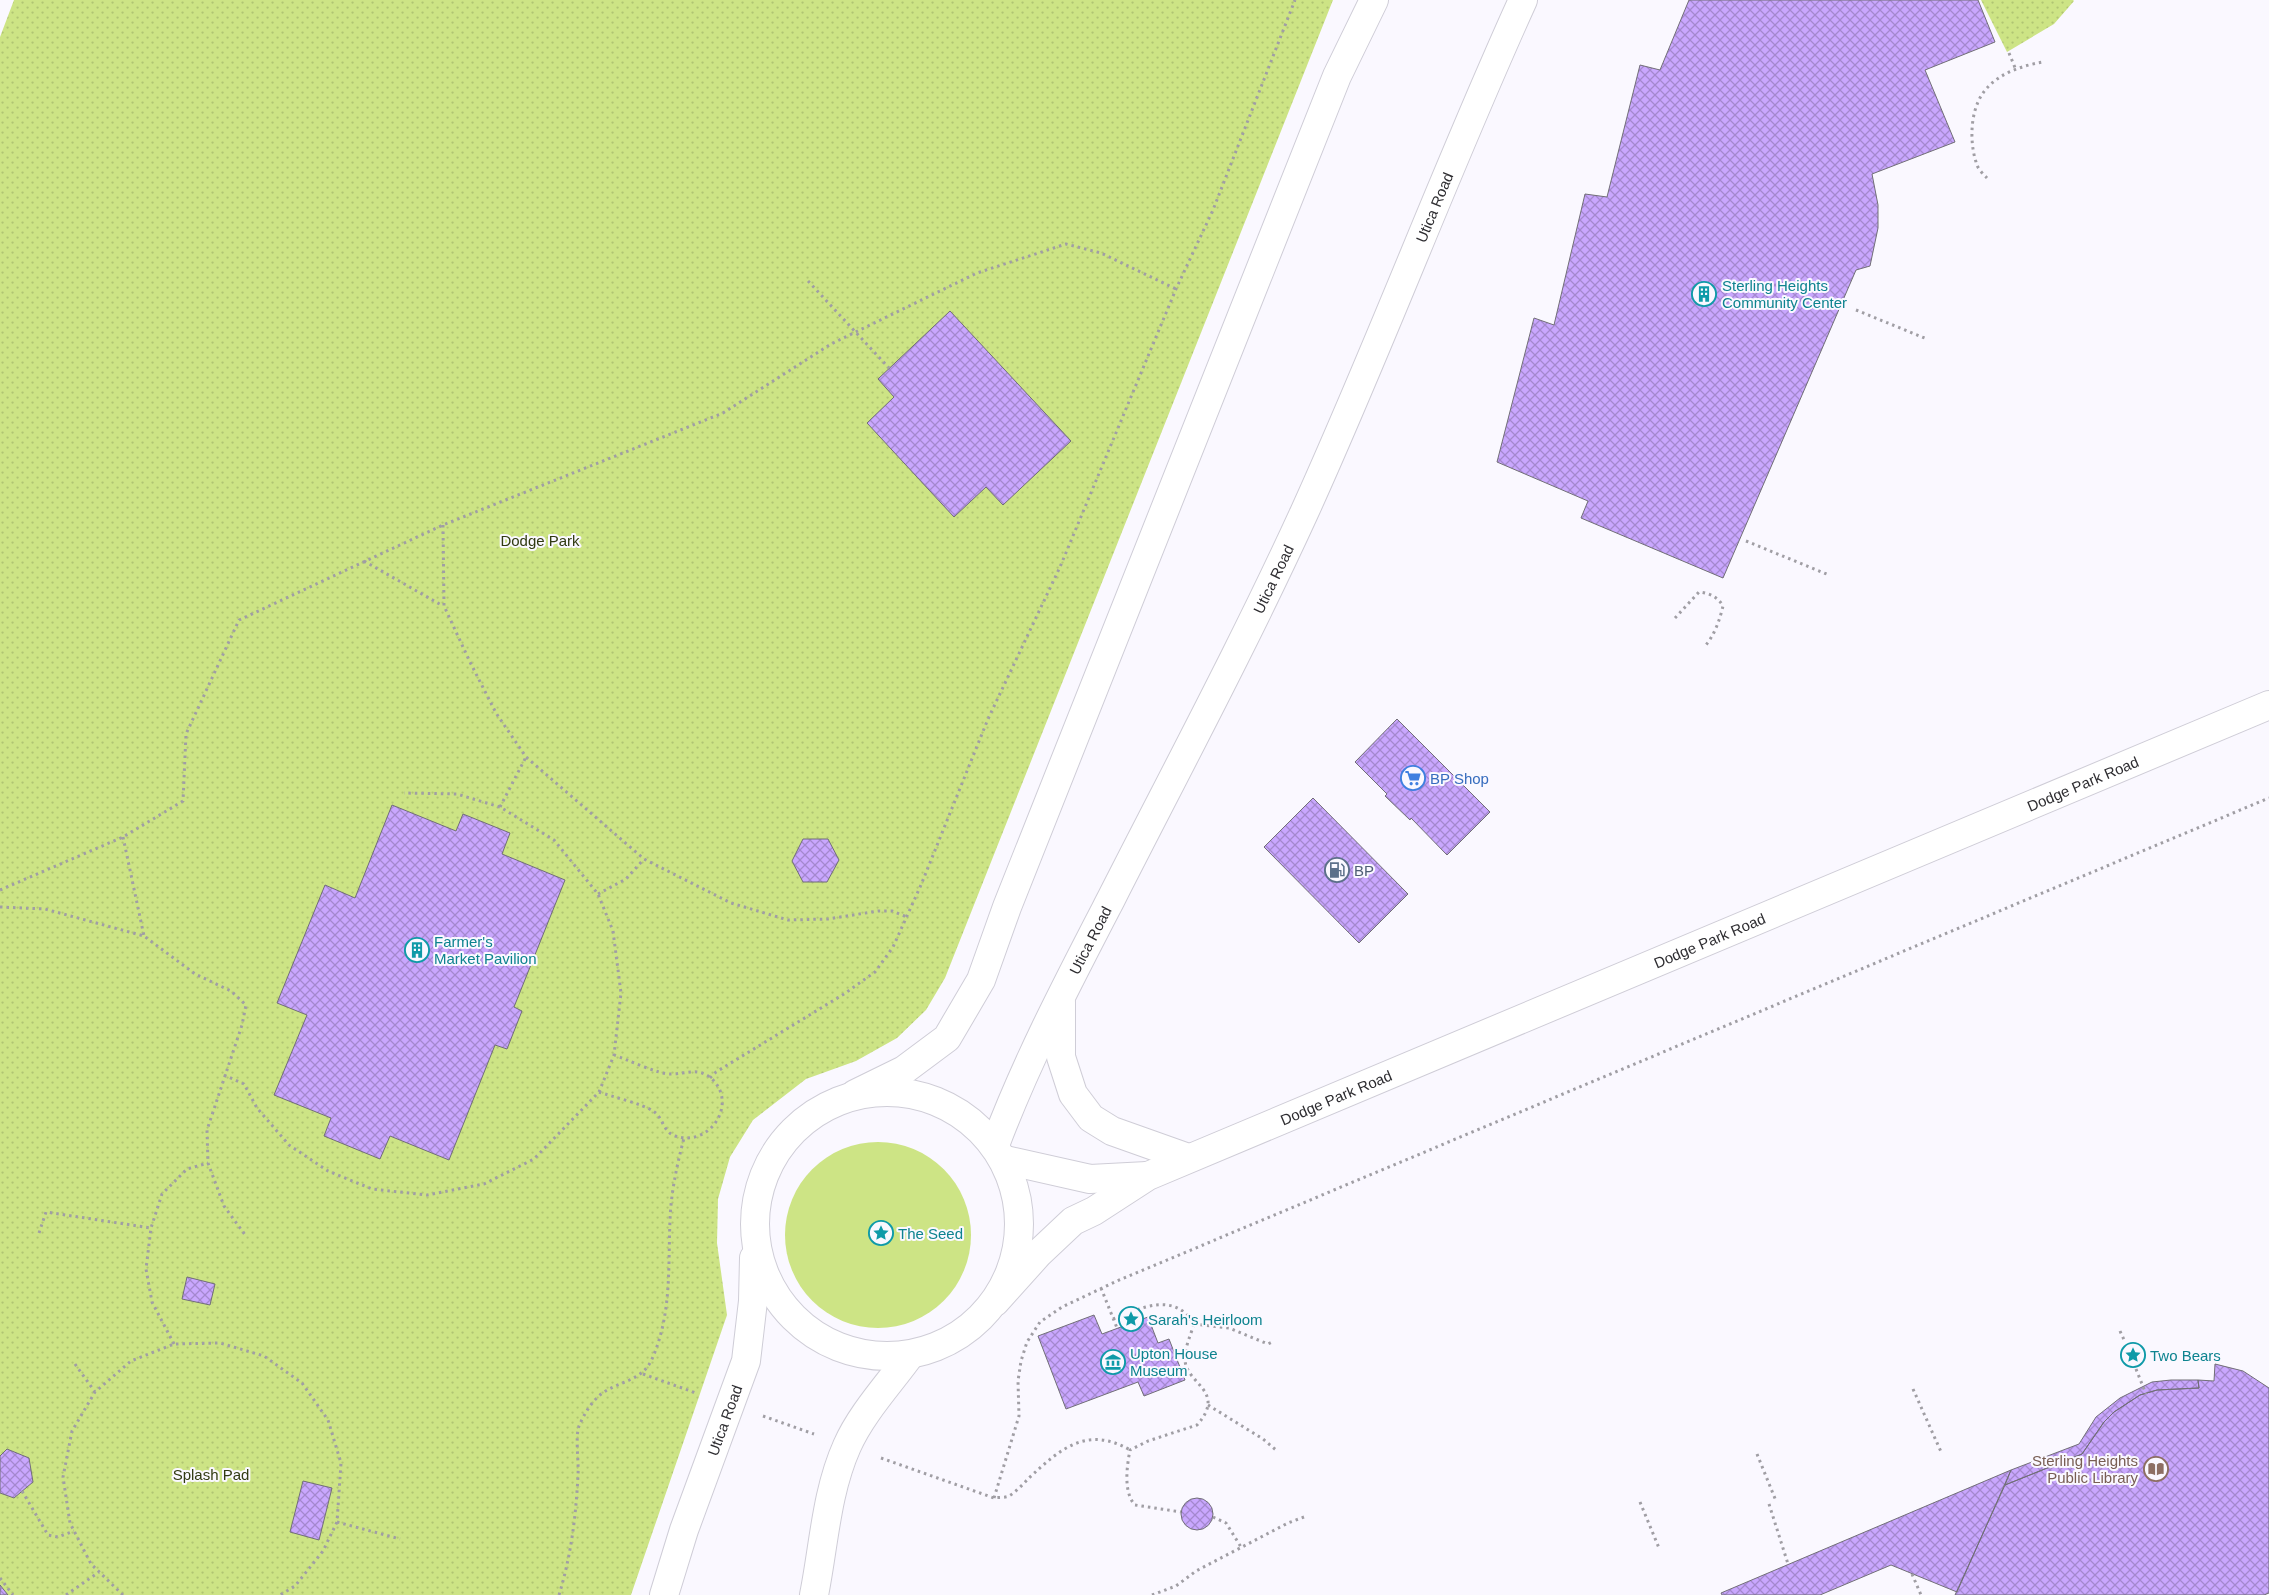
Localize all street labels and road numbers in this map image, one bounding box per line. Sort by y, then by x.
street label: Utica Road [1412,170,1456,245]
street label: Utica Road [1249,542,1297,616]
street label: Dodge Park Road [2024,752,2141,814]
street label: Utica Road [1065,903,1114,977]
street label: Dodge Park Road [1651,909,1768,971]
street label: Dodge Park Road [1278,1066,1394,1128]
street label: Utica Road [704,1382,745,1458]

